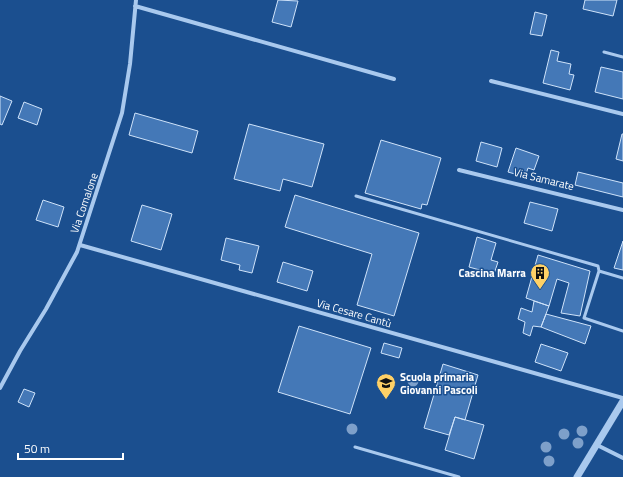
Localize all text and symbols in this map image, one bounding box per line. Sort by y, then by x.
street label: Via Samarate [512,164,576,194]
street label: Via Comalone [66,170,102,235]
building icon: Cascina Marra [529,262,551,290]
place label: Cascina Marra [458,265,526,281]
street label: Via Cesare Cantù [315,295,394,331]
place label: Scuola primaria Giovanni Pascoli [400,369,478,398]
school or university icon: Scuola primaria Giovanni Pascoli [375,372,397,400]
scale bar [18,435,123,461]
text: 50 m [24,439,50,458]

